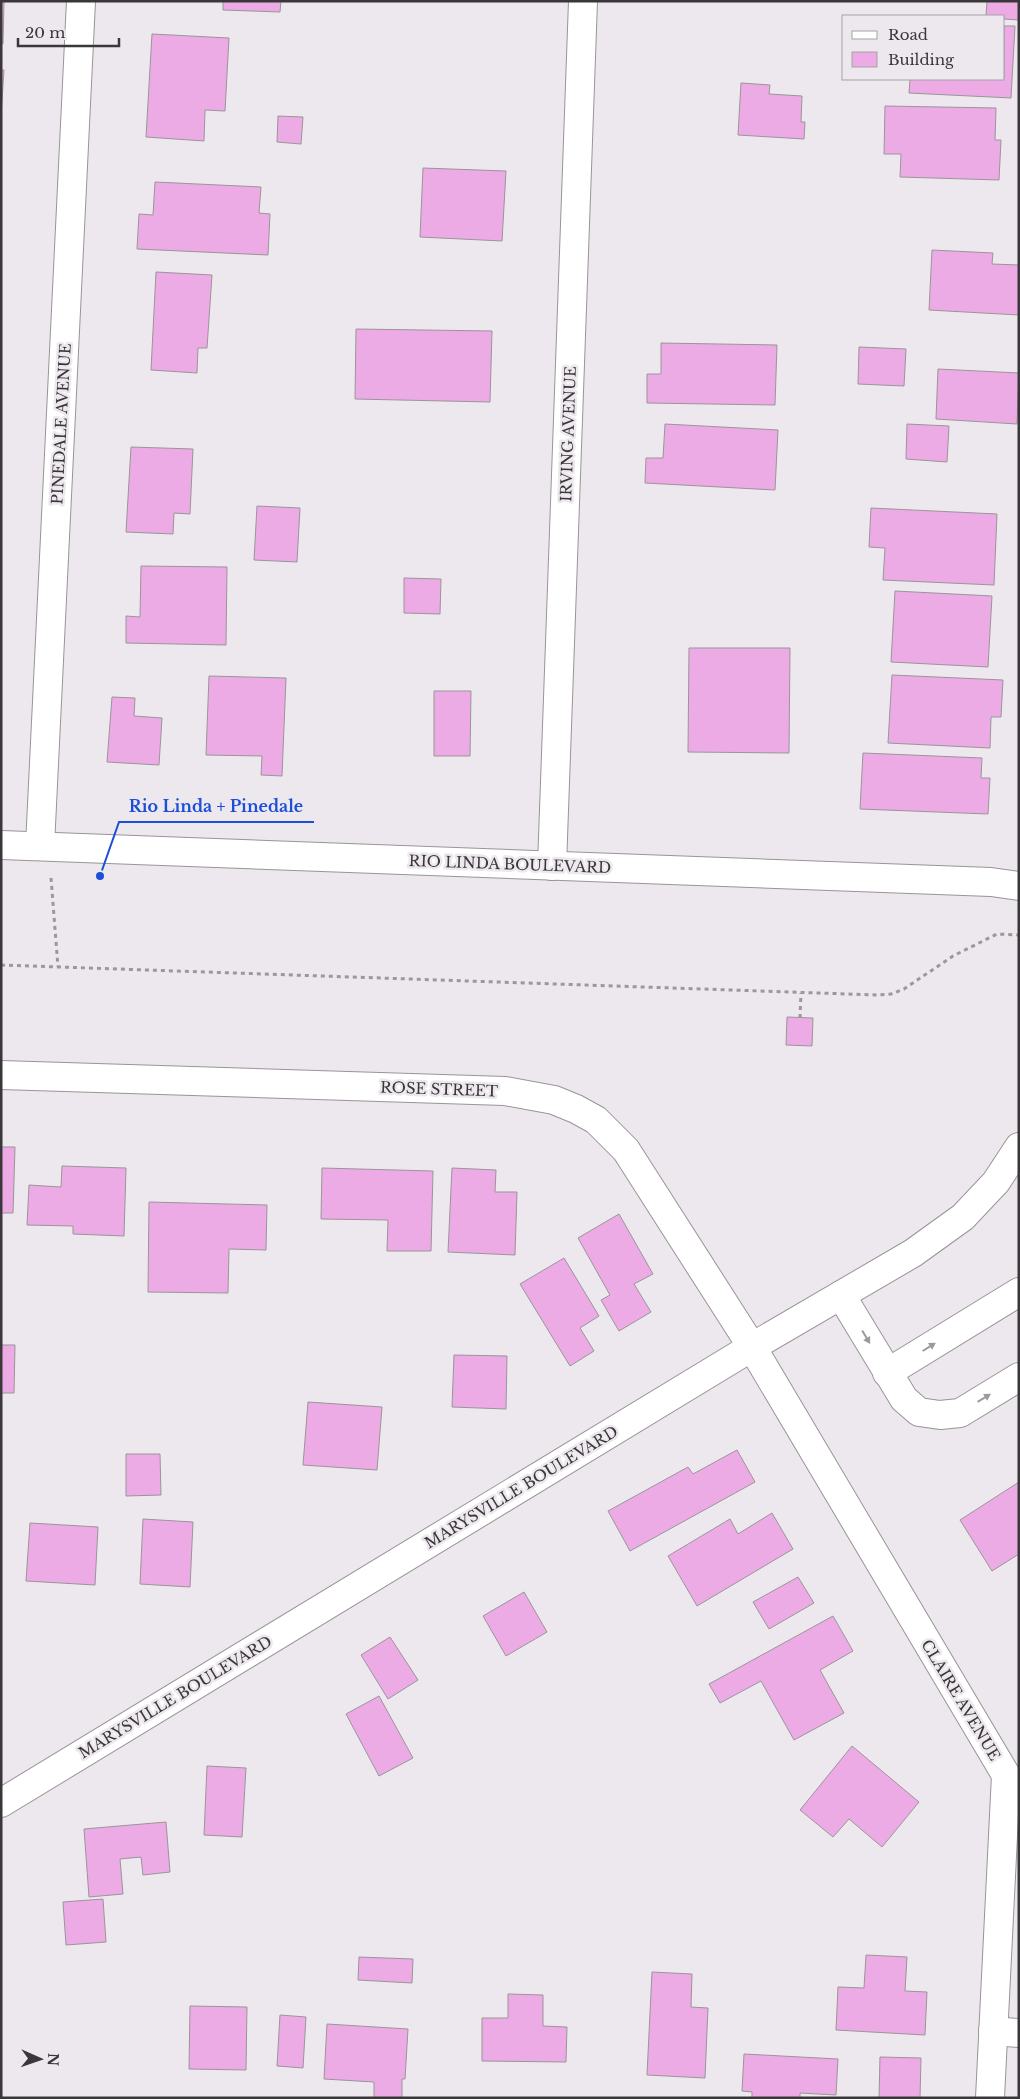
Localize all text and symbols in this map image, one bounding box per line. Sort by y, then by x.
scale bar [18,15,119,47]
legend [842,15,1005,80]
text: 20 m [25,23,65,42]
text: Road [888,25,928,44]
text: Building [888,50,955,69]
street label: PINEDALE AVENUE [47,343,75,505]
street label: IRVING AVENUE [556,366,580,502]
callout: Rio Linda + Pinedale [119,791,314,822]
text: Rio Linda + Pinedale [129,796,303,816]
street label: RIO LINDA BOULEVARD [408,851,612,877]
street label: ROSE STREET [380,1077,498,1101]
one-way arrow [861,1330,870,1343]
one-way arrow [922,1343,935,1352]
one-way arrow [978,1393,991,1402]
street label: MARYSVILLE BOULEVARD [421,1422,621,1552]
street label: MARYSVILLE BOULEVARD [75,1632,275,1762]
street label: CLAIRE AVENUE [917,1636,1005,1764]
north arrow [15,2034,65,2084]
text: N [44,2053,62,2066]

